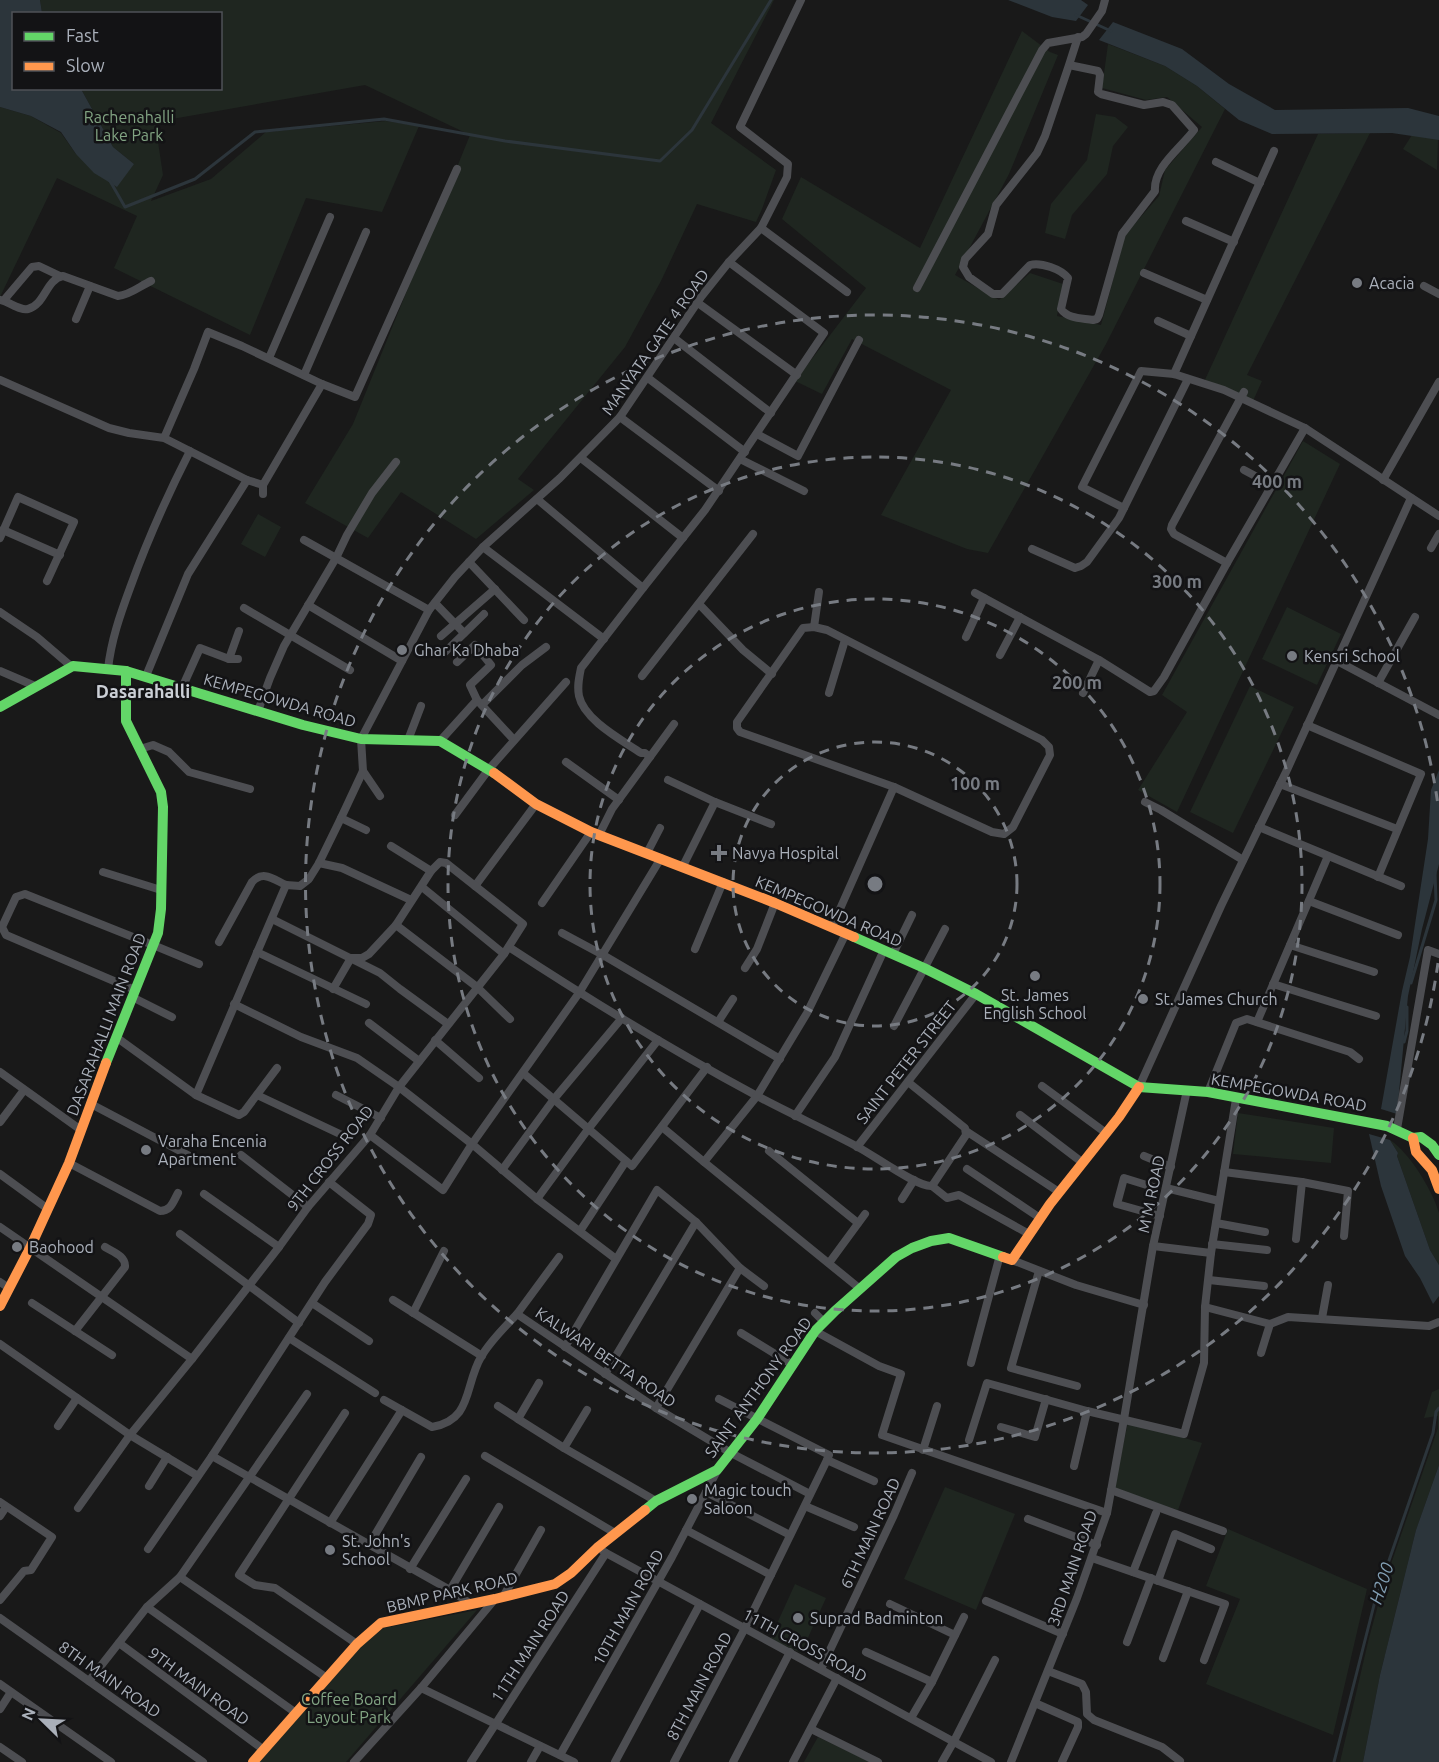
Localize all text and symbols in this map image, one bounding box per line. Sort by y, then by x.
legend [12,12,222,90]
text: Fast [66,25,99,45]
text: Slow [66,55,105,75]
park label: Rachenahalli Lake Park [84,108,174,144]
street label: MANYATA GATE 4 ROAD [598,266,712,418]
place label: Acacia [1369,274,1415,292]
marker: Acacia [1350,276,1364,290]
text: 400 m [1252,471,1302,491]
text: 300 m [1152,571,1202,591]
place label: Ghar Ka Dhaba [414,641,520,659]
marker: Ghar Ka Dhaba [395,643,409,657]
place label: Kensri School [1304,647,1400,665]
marker: Kensri School [1285,649,1299,663]
street label: KEMPEGOWDA ROAD [202,670,358,730]
text: 200 m [1052,672,1102,692]
district label: Dasarahalli [96,681,190,701]
text: 100 m [950,773,1000,793]
marker: Navya Hospital [710,844,728,862]
place label: Navya Hospital [732,844,839,862]
street label: KEMPEGOWDA ROAD [753,872,905,950]
centre of rings [865,874,885,894]
street label: DASARAHALLI MAIN ROAD [63,930,149,1118]
marker: St. James English School [1028,969,1042,983]
place label: St. James English School [983,986,1087,1022]
place label: St. James Church [1155,990,1278,1008]
marker: St. James Church [1136,992,1150,1006]
street label: SAINT PETER STREET [852,997,960,1127]
street label: KEMPEGOWDA ROAD [1210,1069,1368,1115]
street label: 9TH CROSS ROAD [283,1102,377,1214]
place label: Varaha Encenia Apartment [158,1132,267,1168]
marker: Varaha Encenia Apartment [139,1143,153,1157]
street label: M M ROAD [1134,1153,1168,1235]
place label: Baohood [29,1238,94,1256]
marker: Baohood [10,1240,24,1254]
street label: KALWARI BETTA ROAD [532,1303,680,1411]
street label: SAINT ANTHONY ROAD [701,1313,815,1461]
street label: 6TH MAIN ROAD [836,1475,904,1591]
place label: Magic touch Saloon [704,1481,792,1517]
marker: Magic touch Saloon [685,1492,699,1506]
street label: 3RD MAIN ROAD [1044,1508,1100,1628]
place label: St. John's School [342,1532,411,1568]
marker: St. John's School [323,1543,337,1557]
street label: 10TH MAIN ROAD [589,1546,667,1668]
water label: H200 [1365,1560,1397,1606]
street label: BBMP PARK ROAD [385,1568,519,1616]
street label: 11TH MAIN ROAD [487,1587,573,1705]
street label: 11TH CROSS ROAD [740,1605,870,1685]
place label: Suprad Badminton [810,1609,944,1627]
marker: Suprad Badminton [791,1611,805,1625]
street label: 8TH MAIN ROAD [663,1629,735,1743]
street label: 8TH MAIN ROAD [56,1637,164,1721]
street label: 9TH MAIN ROAD [145,1643,253,1729]
north arrow [12,1690,72,1750]
park label: Coffee Board Layout Park [301,1690,397,1726]
text: N [18,1705,39,1723]

